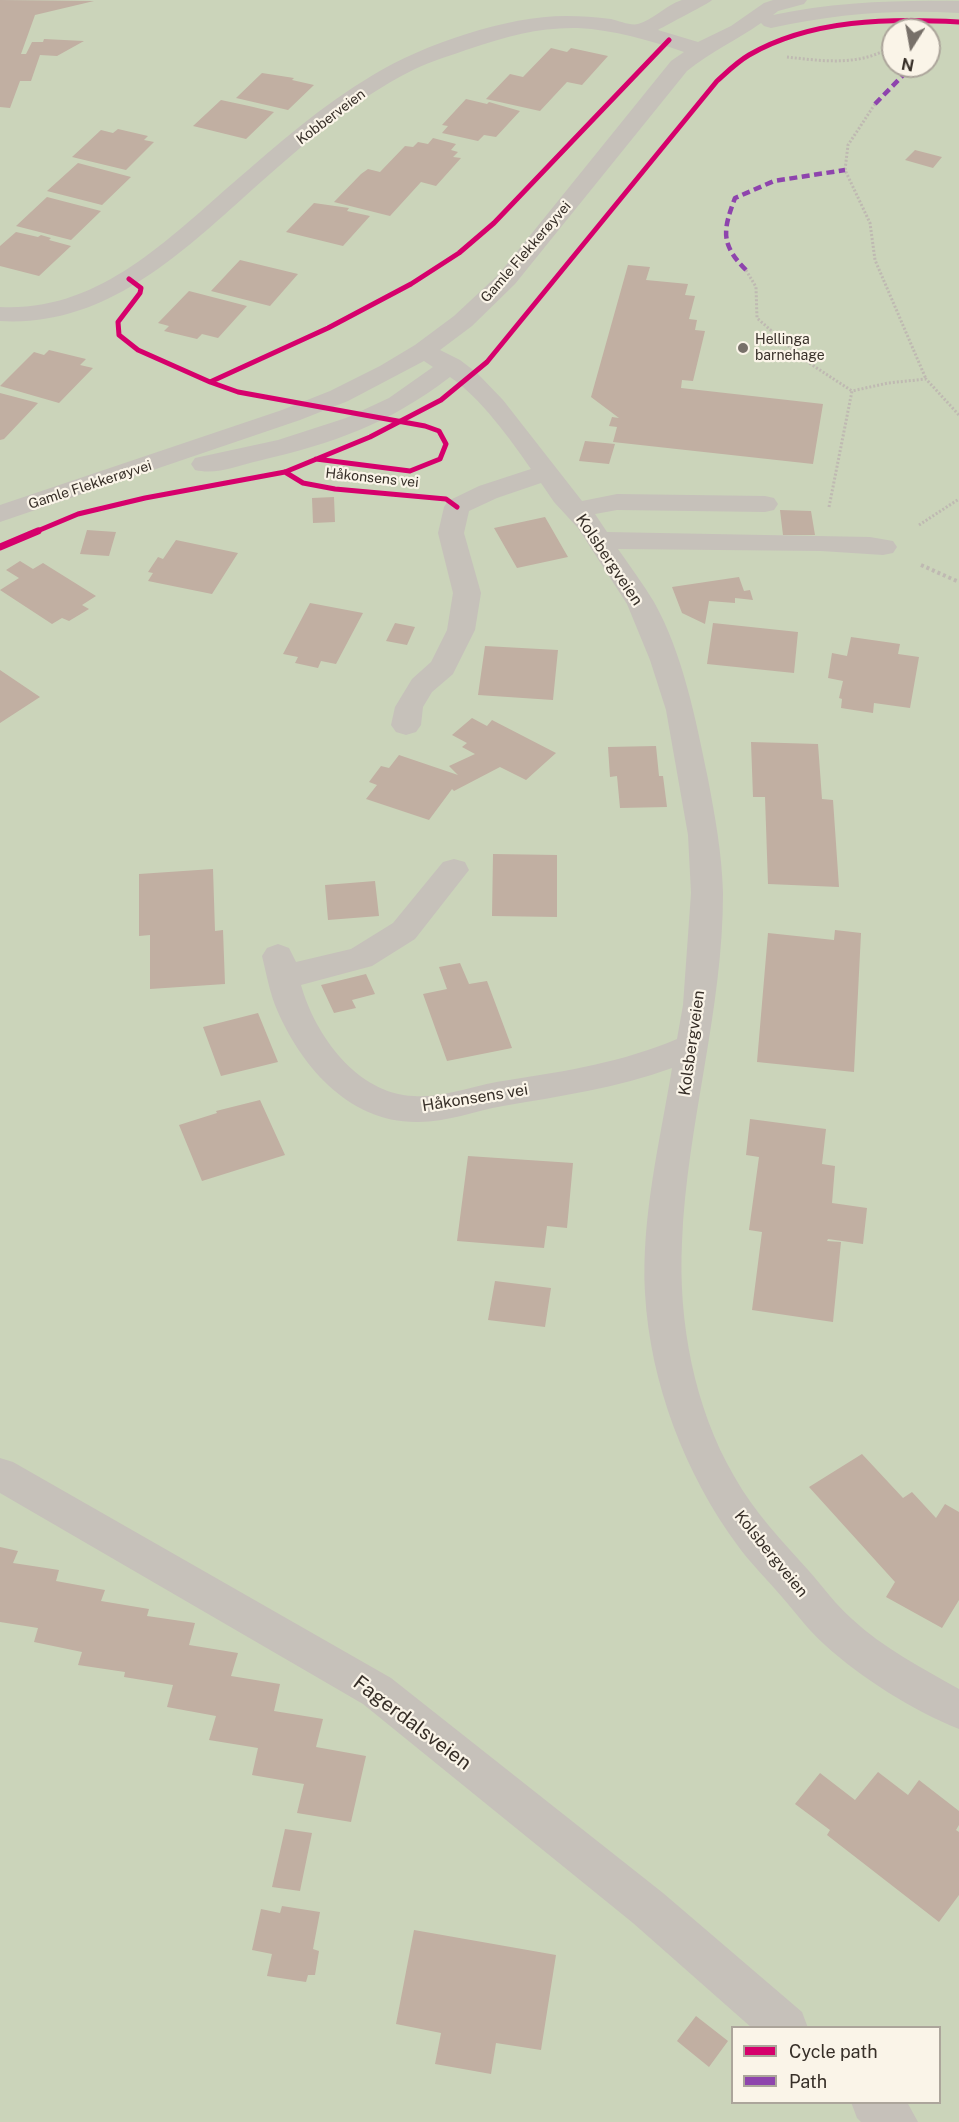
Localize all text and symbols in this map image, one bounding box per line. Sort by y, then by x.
north arrow [881,18,941,78]
text: N [900,54,916,75]
street label: Kobberveien [293,86,369,148]
street label: Gamle Flekkerøyvei [477,198,575,306]
place label: Hellinga barnehage [755,332,825,364]
marker: Hellinga barnehage [736,341,750,355]
street label: Gamle Flekkerøyvei [26,457,154,513]
street label: Håkonsens vei [325,465,419,491]
street label: Kolsbergveien [571,511,647,609]
street label: Kolsbergveien [675,989,709,1097]
street label: Håkonsens vei [421,1080,529,1116]
street label: Kolsbergveien [730,1507,812,1601]
street label: Fagerdalsveien [348,1671,476,1775]
legend [731,2026,941,2104]
text: Cycle path [789,2041,878,2062]
text: Path [789,2071,827,2092]

